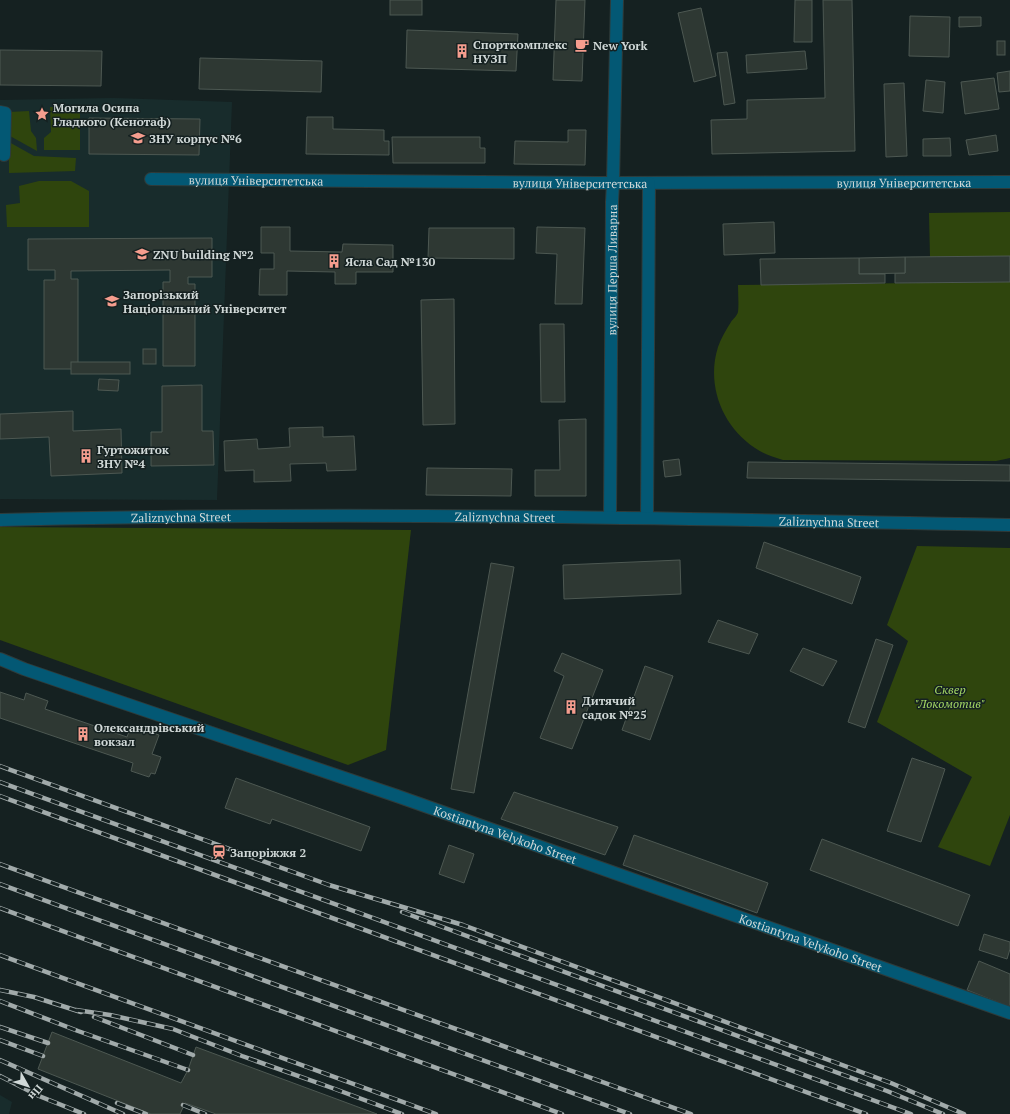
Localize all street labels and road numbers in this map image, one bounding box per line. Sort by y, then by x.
street label: вулиця Університетська [188,172,324,188]
street label: вулиця Університетська [512,175,647,191]
street label: вулиця Університетська [837,175,971,190]
street label: вулиця Перша Ливарна [604,204,619,336]
street label: Zaliznychna Street [131,509,232,525]
street label: Zaliznychna Street [455,509,556,525]
street label: Zaliznychna Street [779,513,880,530]
street label: Kostiantyna Velykoho Street [432,802,579,867]
street label: Kostiantyna Velykoho Street [737,910,885,975]

